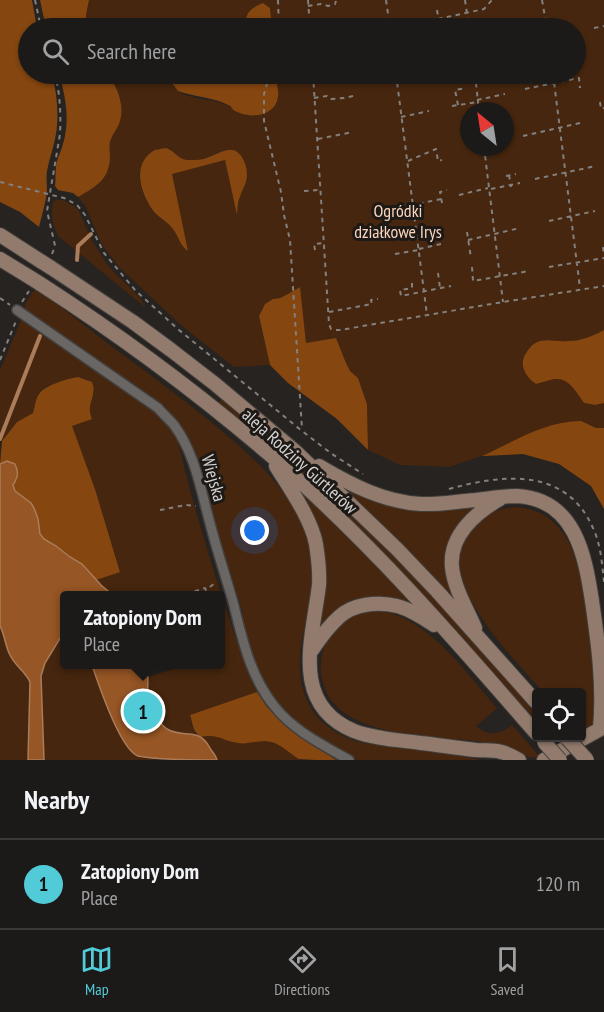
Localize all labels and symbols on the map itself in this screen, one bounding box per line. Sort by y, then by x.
north arrow [460,102,514,156]
park label: Ogródki działkowe Irys [354,199,442,243]
street label: aleja Rodziny Gürtlerów [238,403,363,519]
street label: Wiejska [196,452,232,504]
your location [240,516,269,545]
pin: 1 [124,688,162,734]

